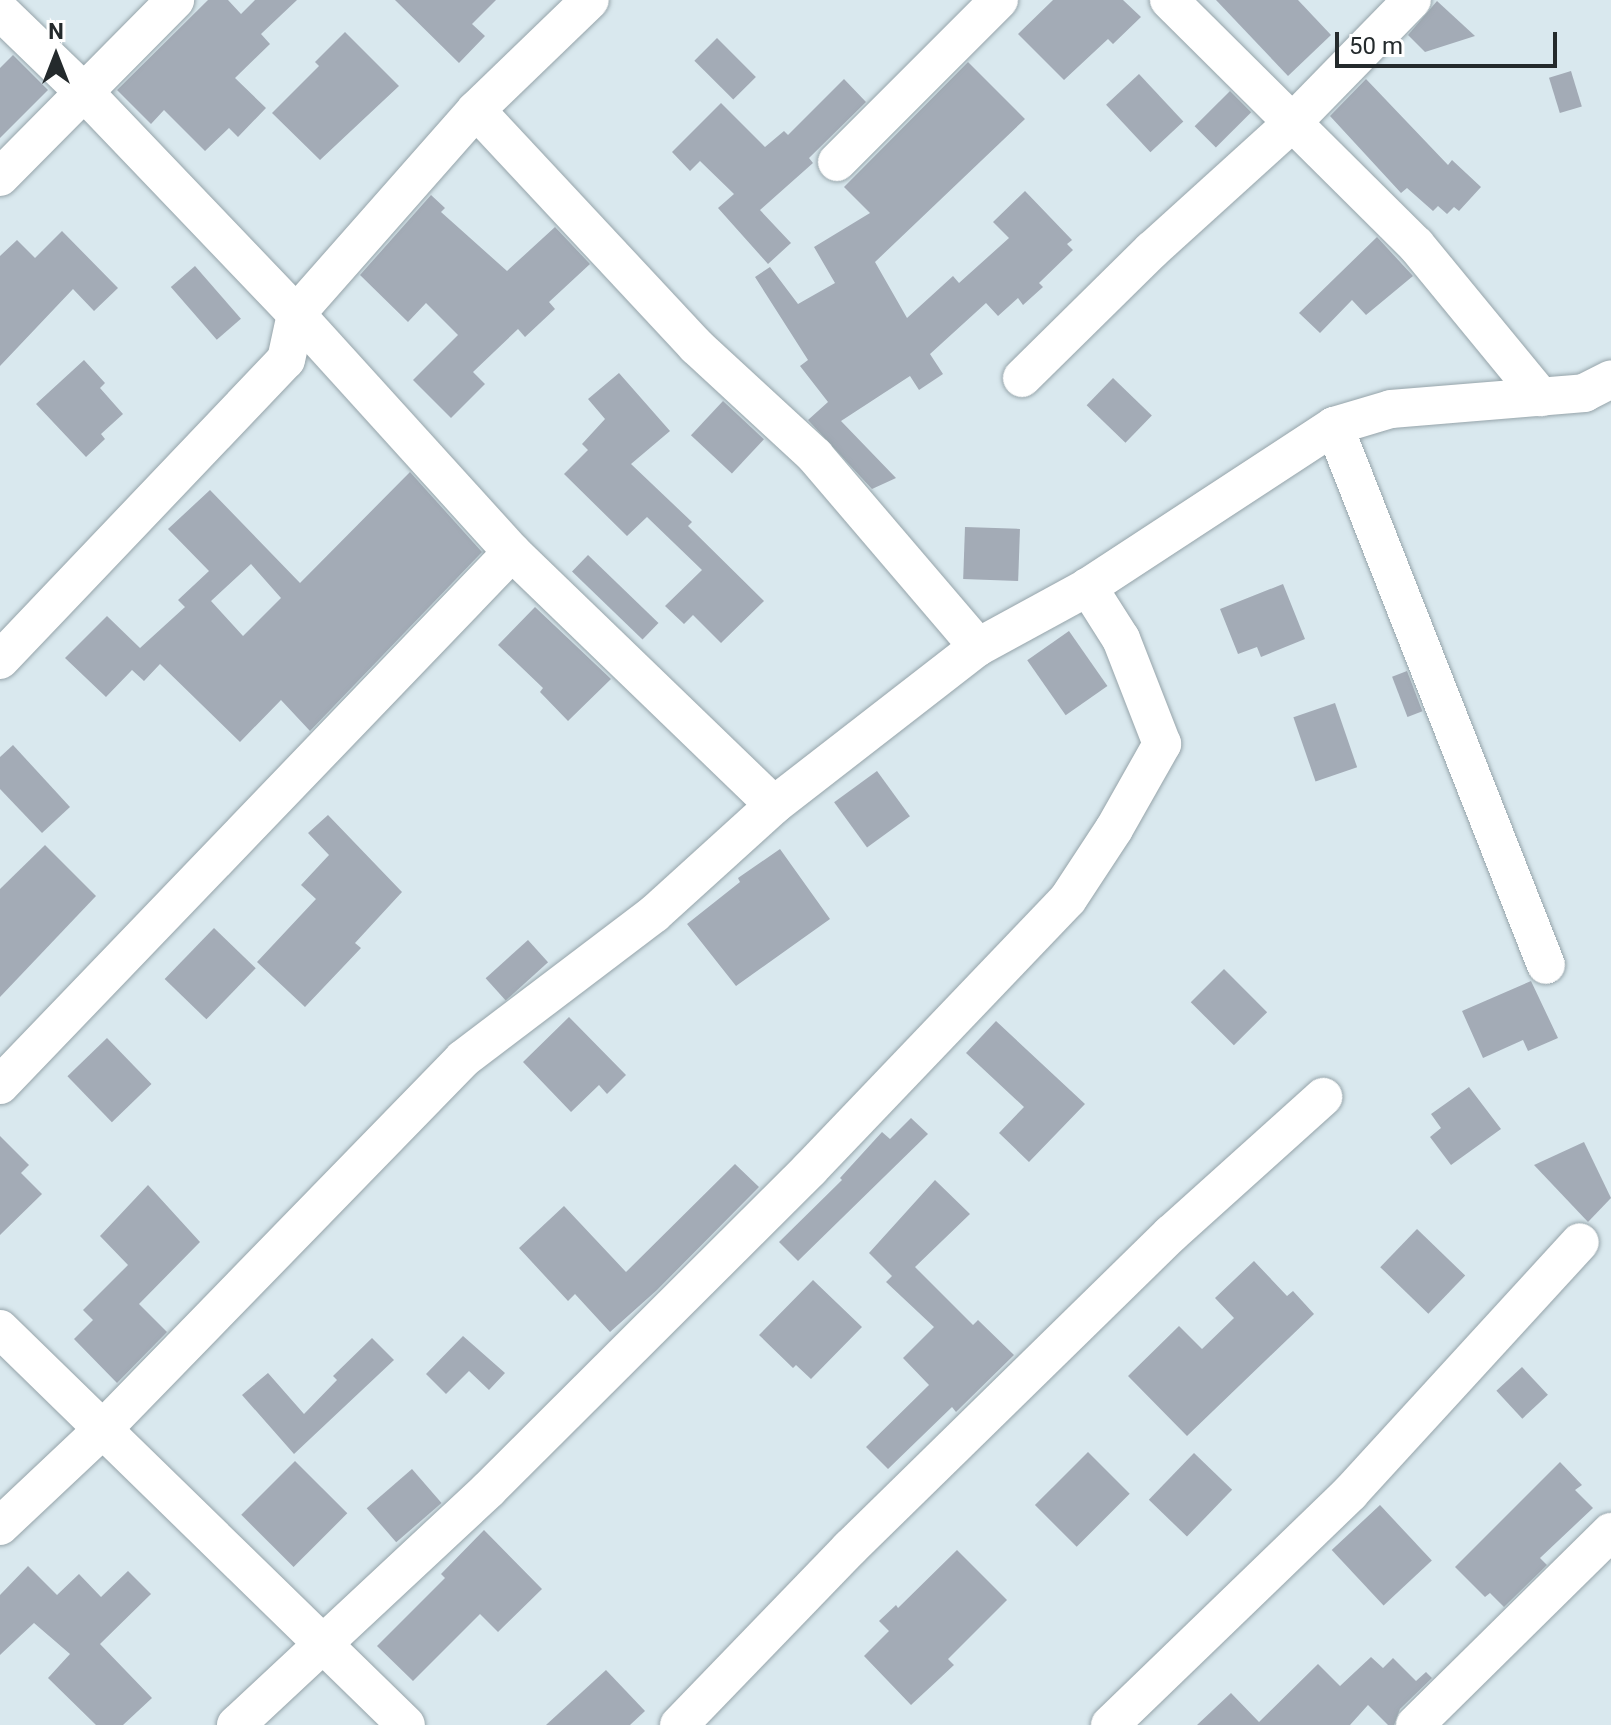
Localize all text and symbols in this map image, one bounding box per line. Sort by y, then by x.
north arrow [16,16,96,96]
scale bar [1339,16,1561,66]
text: N [48,19,64,44]
text: 50 m [1349,32,1403,60]

